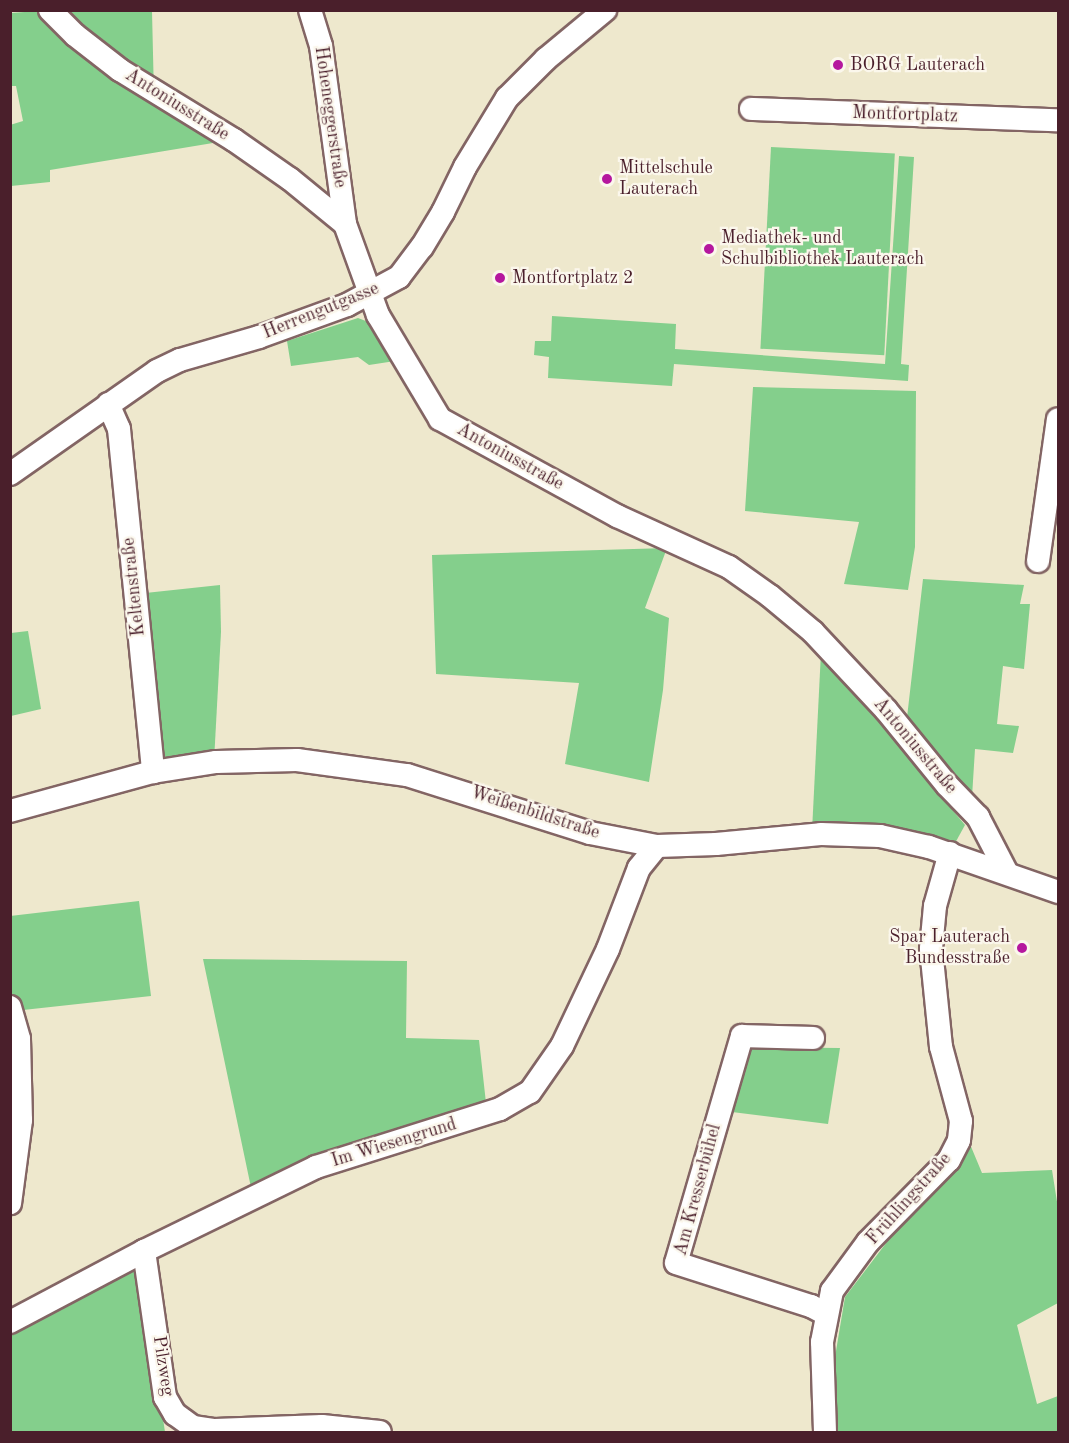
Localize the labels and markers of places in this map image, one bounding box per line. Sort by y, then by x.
place label: BORG Lauterach [850,54,985,76]
marker: BORG Lauterach [831,58,845,72]
place label: Mittelschule Lauterach [619,158,713,201]
marker: Mittelschule Lauterach [600,172,614,186]
place label: Mediathek- und Schulbibliothek Lauterach [721,228,924,270]
marker: Mediathek- und Schulbibliothek Lauterach [702,242,716,256]
place label: Montfortplatz 2 [512,267,633,289]
marker: Montfortplatz 2 [493,271,507,285]
place label: Spar Lauterach Bundesstraße [889,927,1010,970]
marker: Spar Lauterach Bundesstraße [1015,941,1029,955]

